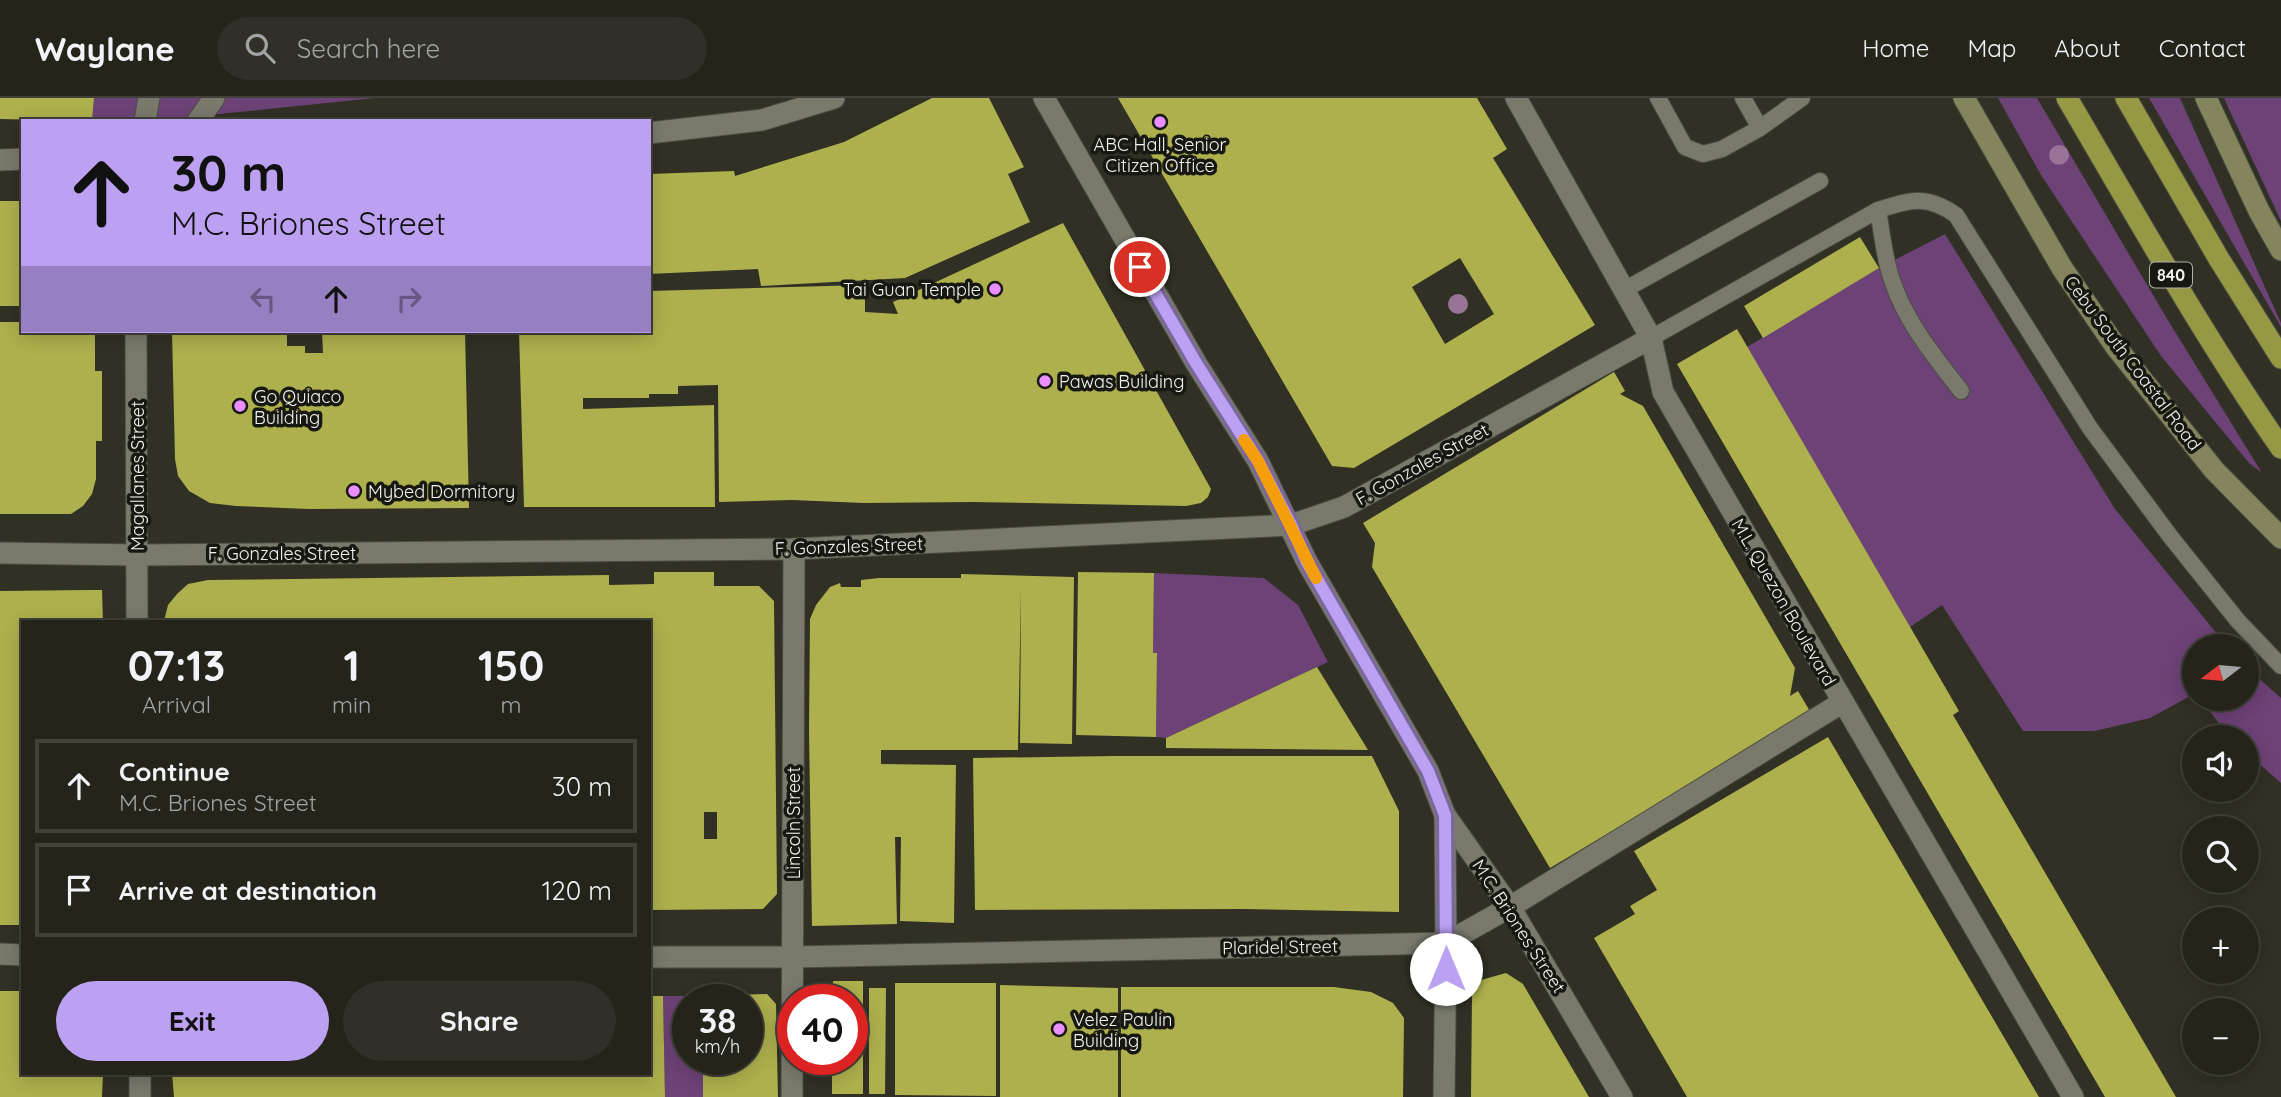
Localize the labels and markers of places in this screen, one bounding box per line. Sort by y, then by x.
marker: ABC Hall, Senior Citizen Office [1152,114,1168,130]
place label: ABC Hall, Senior Citizen Office [1094,133,1227,177]
pin [1110,237,1170,297]
place label: Tai Guan Temple [843,278,981,301]
marker: Tai Guan Temple [987,281,1003,297]
place label: Pawas Building [1059,370,1184,393]
marker: Pawas Building [1037,373,1053,389]
place label: Go Quiaco Building [254,385,341,429]
marker: Go Quiaco Building [232,398,248,414]
place label: Mybed Dormitory [368,480,515,503]
marker: Mybed Dormitory [346,483,362,499]
place label: Velez Paulin Building [1073,1008,1172,1052]
marker: Velez Paulin Building [1051,1021,1067,1037]

